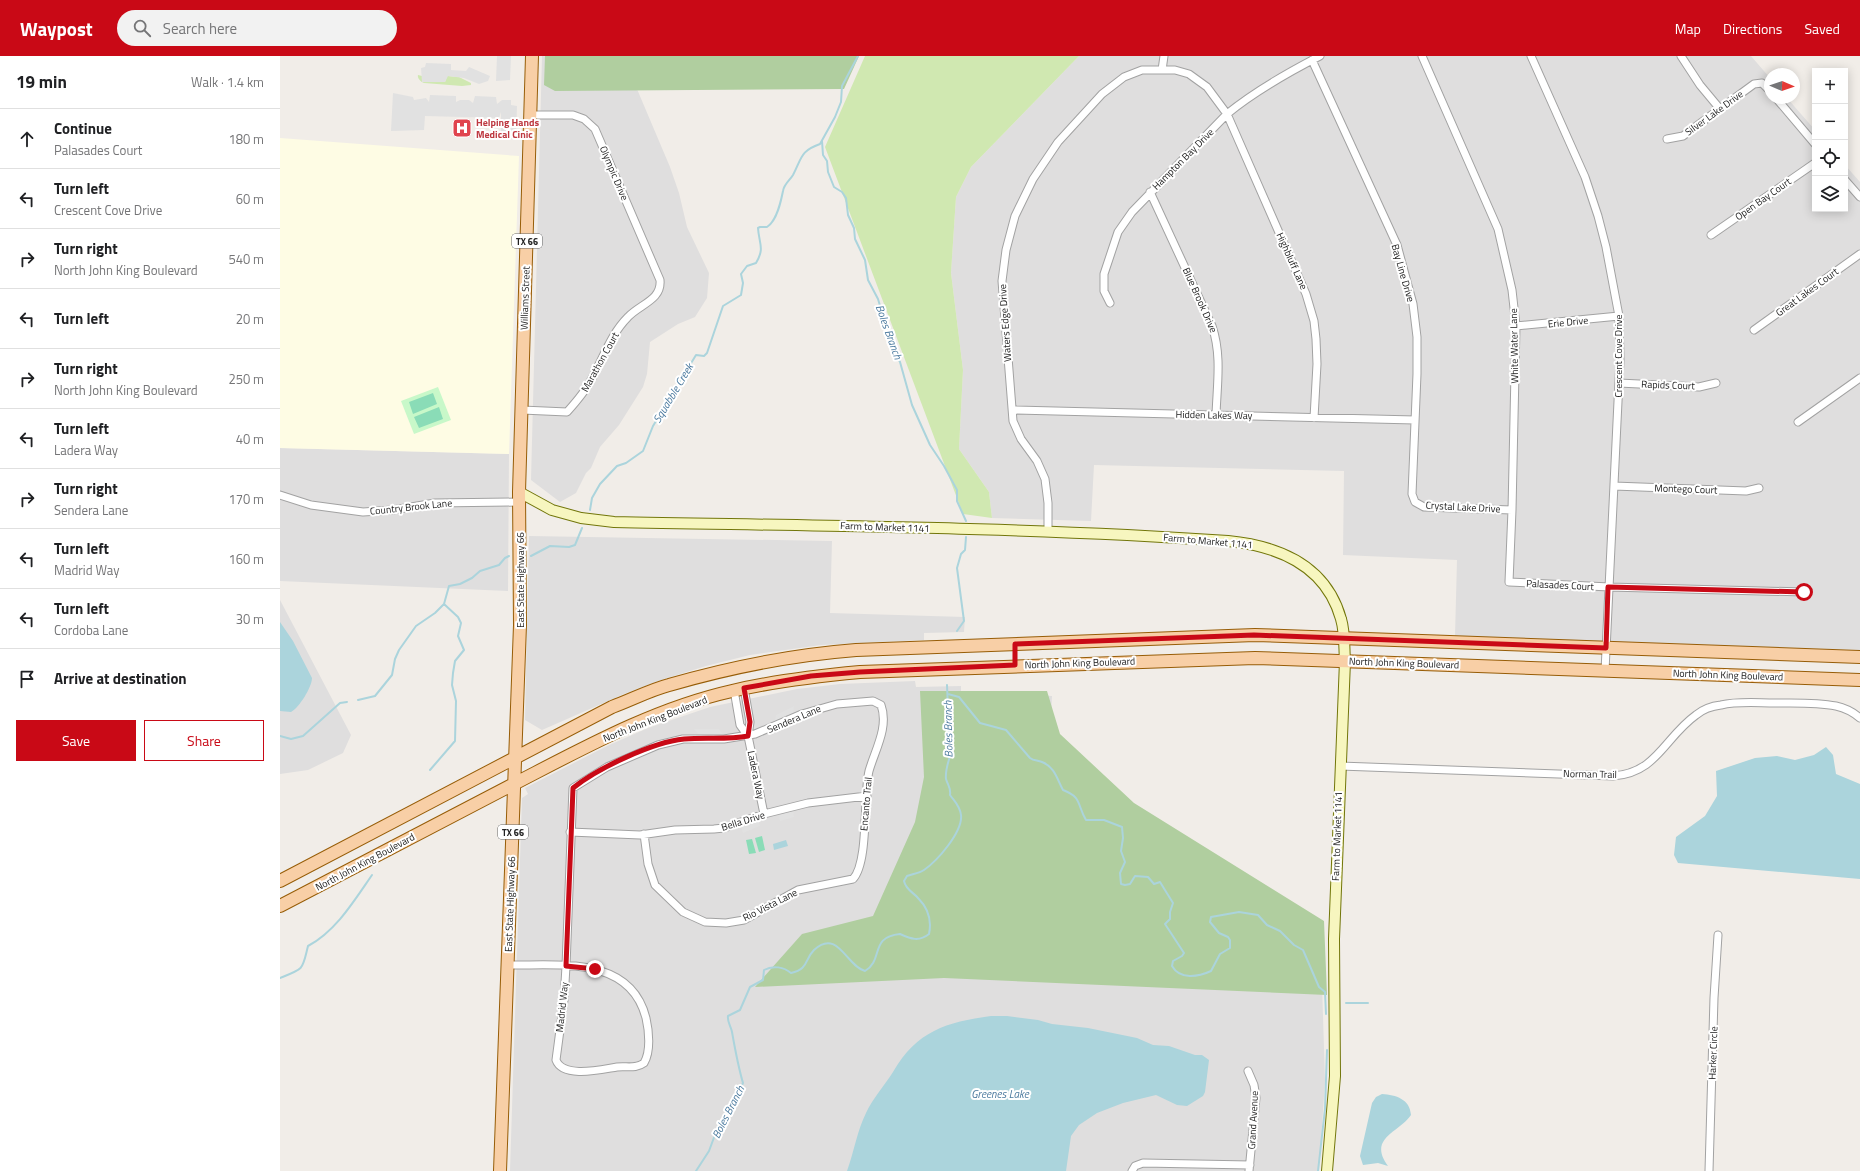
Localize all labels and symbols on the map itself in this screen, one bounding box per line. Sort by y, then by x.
north arrow [1764,68,1800,104]
street label: Silver Lake Drive [1682,87,1746,139]
place label: Helping Hands Medical Cinic [476,115,539,142]
hospital icon: Helping Hands Medical Cinic [451,117,473,139]
street label: Hampton Bay Drive [1149,125,1217,193]
street label: Olympic Drive [596,143,632,203]
street label: Open Bay Court [1732,174,1795,224]
street label: Highbluff Lane [1273,230,1311,292]
road number: TX 66 [512,234,542,248]
street label: Bay Line Drive [1388,242,1418,304]
street label: Great Lakes Court [1772,264,1842,320]
street label: Williams Street [516,265,534,330]
street label: Blue Brook Drive [1179,265,1221,335]
street label: Waters Edge Drive [995,284,1015,362]
water label: Boles Branch [872,302,906,362]
street label: White Water Lane [1506,308,1522,384]
street label: Erie Drive [1547,312,1589,332]
street label: Crescent Cove Drive [1611,314,1626,398]
street label: Marathon Court [577,329,623,395]
water label: Squabble Creek [649,359,698,426]
street label: Rapids Court [1641,377,1696,393]
street label: Hidden Lakes Way [1175,407,1253,423]
street label: Montego Court [1654,480,1718,498]
street label: Country Brook Lane [369,495,453,519]
street label: Crystal Lake Drive [1425,498,1501,516]
street label: Farm to Market 1141 [840,518,930,536]
street label: Farm to Market 1141 [1163,530,1253,552]
street label: East State Highway 66 [513,532,528,628]
street label: Palasades Court [1526,576,1595,594]
route start [1795,583,1813,601]
street label: North John King Boulevard [1024,654,1136,672]
street label: North John King Boulevard [1348,654,1460,672]
street label: North John King Boulevard [1672,666,1784,684]
street label: North John King Boulevard [601,692,709,746]
water label: Boles Branch [939,700,956,758]
street label: Sendera Lane [765,701,823,737]
street label: Ladera Way [744,749,768,801]
street label: Norman Trail [1563,766,1617,782]
street label: Encanto Trail [856,776,876,832]
street label: Farm to Market 1141 [1328,791,1346,881]
street label: Bella Drive [719,807,767,835]
road number: TX 66 [498,825,528,839]
street label: North John King Boulevard [313,829,417,895]
street label: East State Highway 66 [501,856,519,952]
street label: Rio Vista Lane [740,885,800,925]
route end [586,960,604,978]
street label: Madrid Way [552,981,572,1033]
street label: Harker Circle [1705,1026,1721,1080]
water label: Boles Branch [708,1083,748,1141]
water label: Greenes Lake [971,1086,1030,1102]
street label: Grand Avenue [1244,1090,1262,1150]

